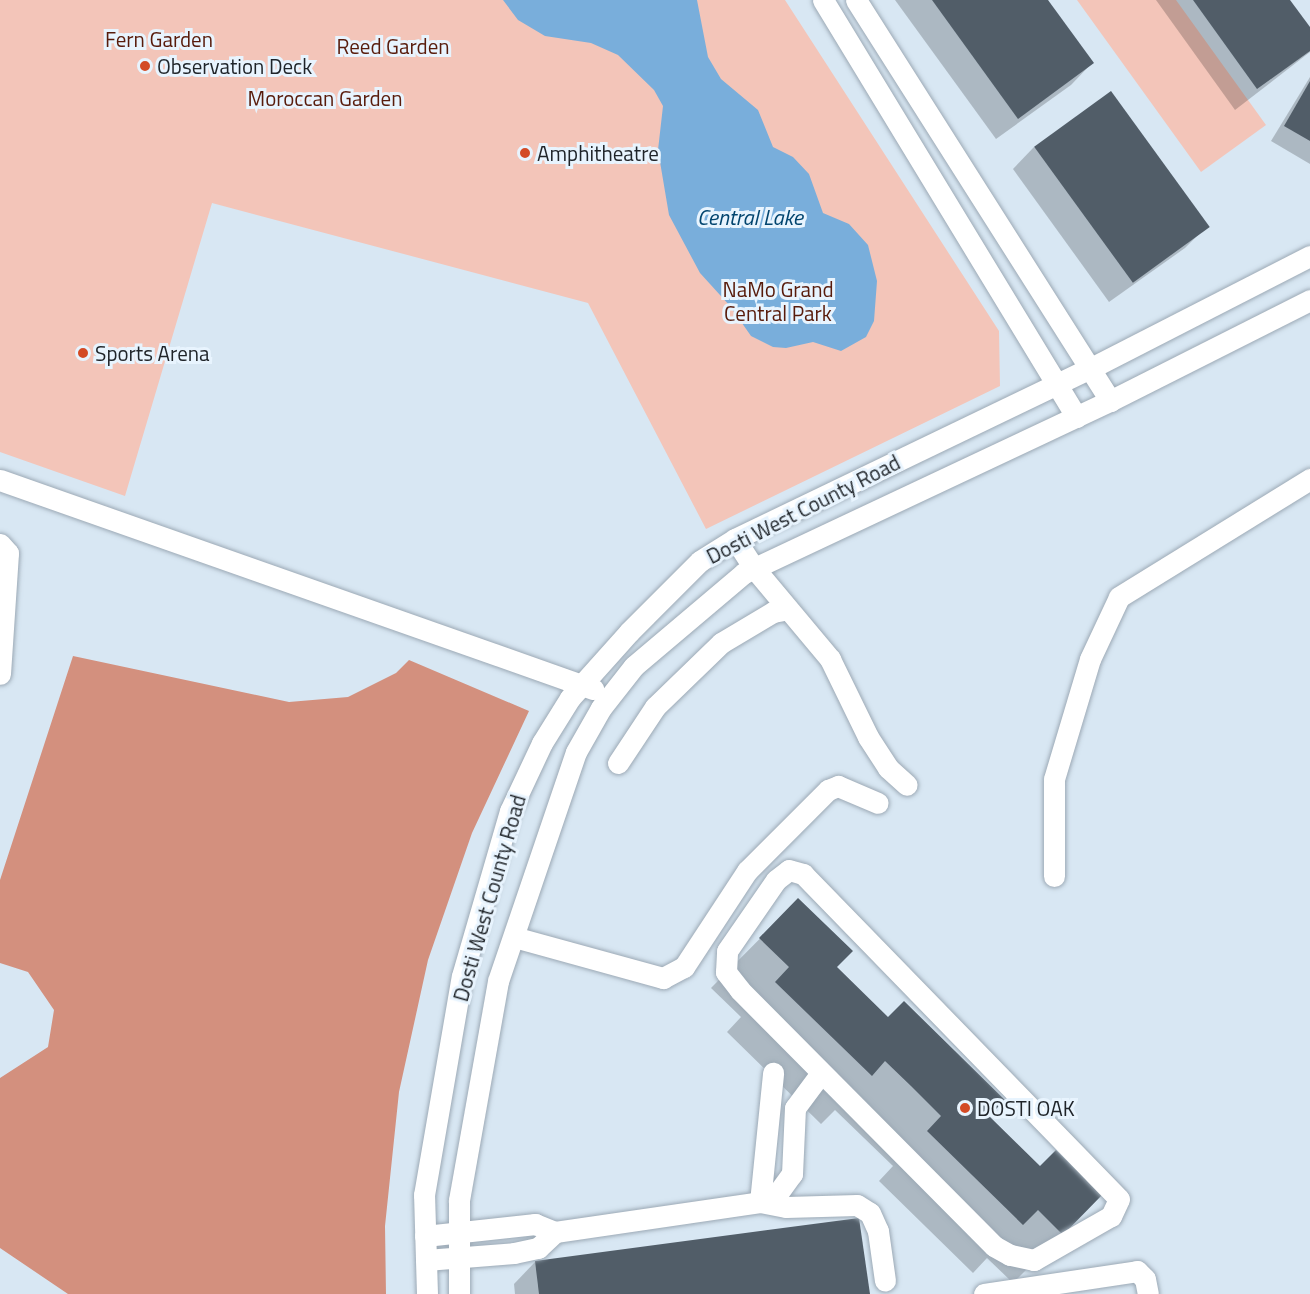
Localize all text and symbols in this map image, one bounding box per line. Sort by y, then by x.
park label: Fern Garden [105,26,213,52]
park label: Reed Garden [336,33,450,59]
place label: Observation Deck [157,53,312,79]
marker: Observation Deck [138,59,152,73]
park label: Moroccan Garden [248,85,402,111]
place label: Amphitheatre [537,140,659,166]
marker: Amphitheatre [518,146,532,160]
water label: Central Lake [697,205,803,231]
park label: NaMo Grand Central Park [722,276,834,326]
place label: Sports Arena [95,340,210,366]
marker: Sports Arena [76,346,90,360]
street label: Dosti West County Road [702,449,904,569]
street label: Dosti West County Road [447,792,531,1004]
place label: DOSTI OAK [977,1095,1075,1121]
marker: DOSTI OAK [958,1101,972,1115]

